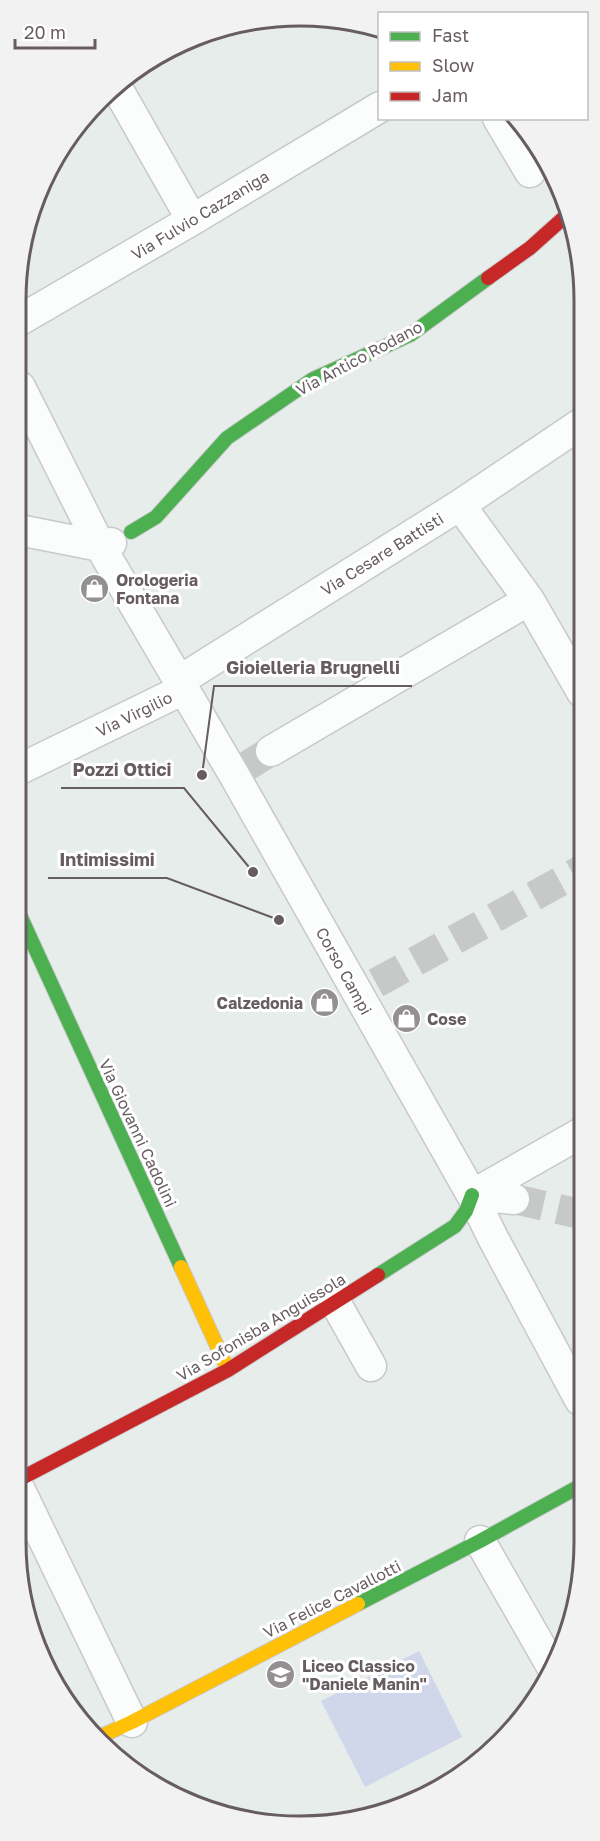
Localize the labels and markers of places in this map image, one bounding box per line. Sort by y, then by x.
place label: Orologeria Fontana [116,570,198,608]
shop icon: Orologeria Fontana [79,573,111,605]
callout: Gioielleria Brugnelli [214,650,412,686]
callout: Pozzi Ottici [61,752,184,788]
callout: Intimissimi [48,842,167,878]
shop icon: Calzedonia [308,987,340,1019]
place label: Calzedonia [217,993,303,1013]
shop icon: Cose [390,1003,422,1035]
place label: Cose [427,1009,466,1029]
place label: Liceo Classico "Daniele Manin" [302,1656,427,1694]
school or university icon: Liceo Classico "Daniele Manin" [265,1659,297,1691]

